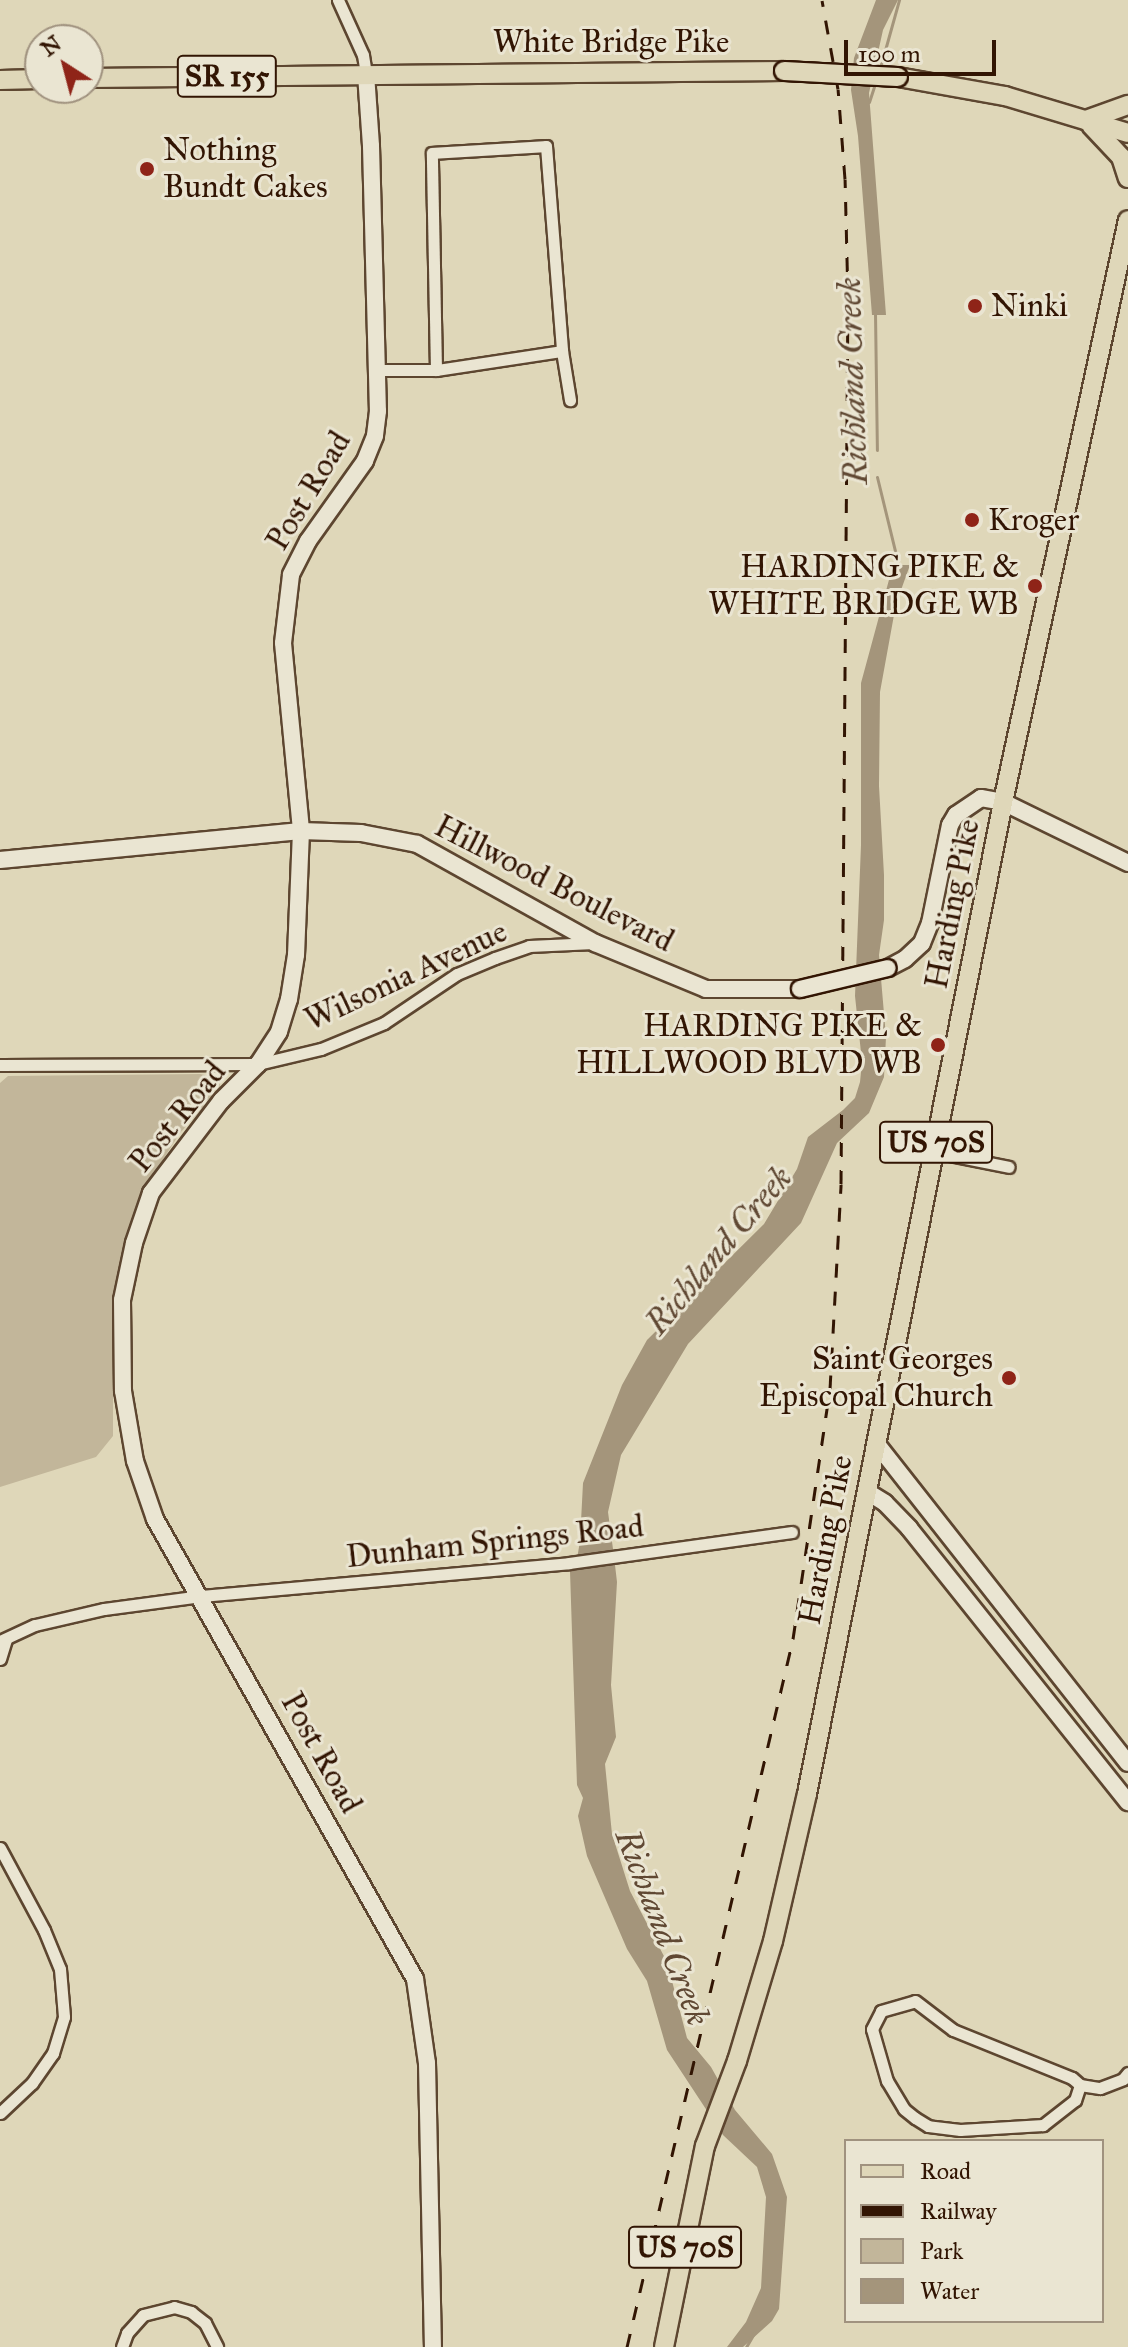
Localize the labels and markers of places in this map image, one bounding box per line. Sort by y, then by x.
place label: Nothing Bundt Cakes [163,132,328,207]
marker: Nothing Bundt Cakes [138,160,156,178]
place label: Ninki [991,287,1068,325]
marker: Ninki [966,297,984,315]
place label: Kroger [988,501,1079,539]
marker: Kroger [963,511,981,529]
place label: HARDING PIKE & WHITE BRIDGE WB [708,549,1019,624]
marker: HARDING PIKE & WHITE BRIDGE WB [1026,577,1044,595]
place label: HARDING PIKE & HILLWOOD BLVD WB [576,1008,922,1083]
marker: HARDING PIKE & HILLWOOD BLVD WB [929,1036,947,1054]
place label: Saint Georges Episcopal Church [759,1341,993,1416]
marker: Saint Georges Episcopal Church [1000,1369,1018,1387]

